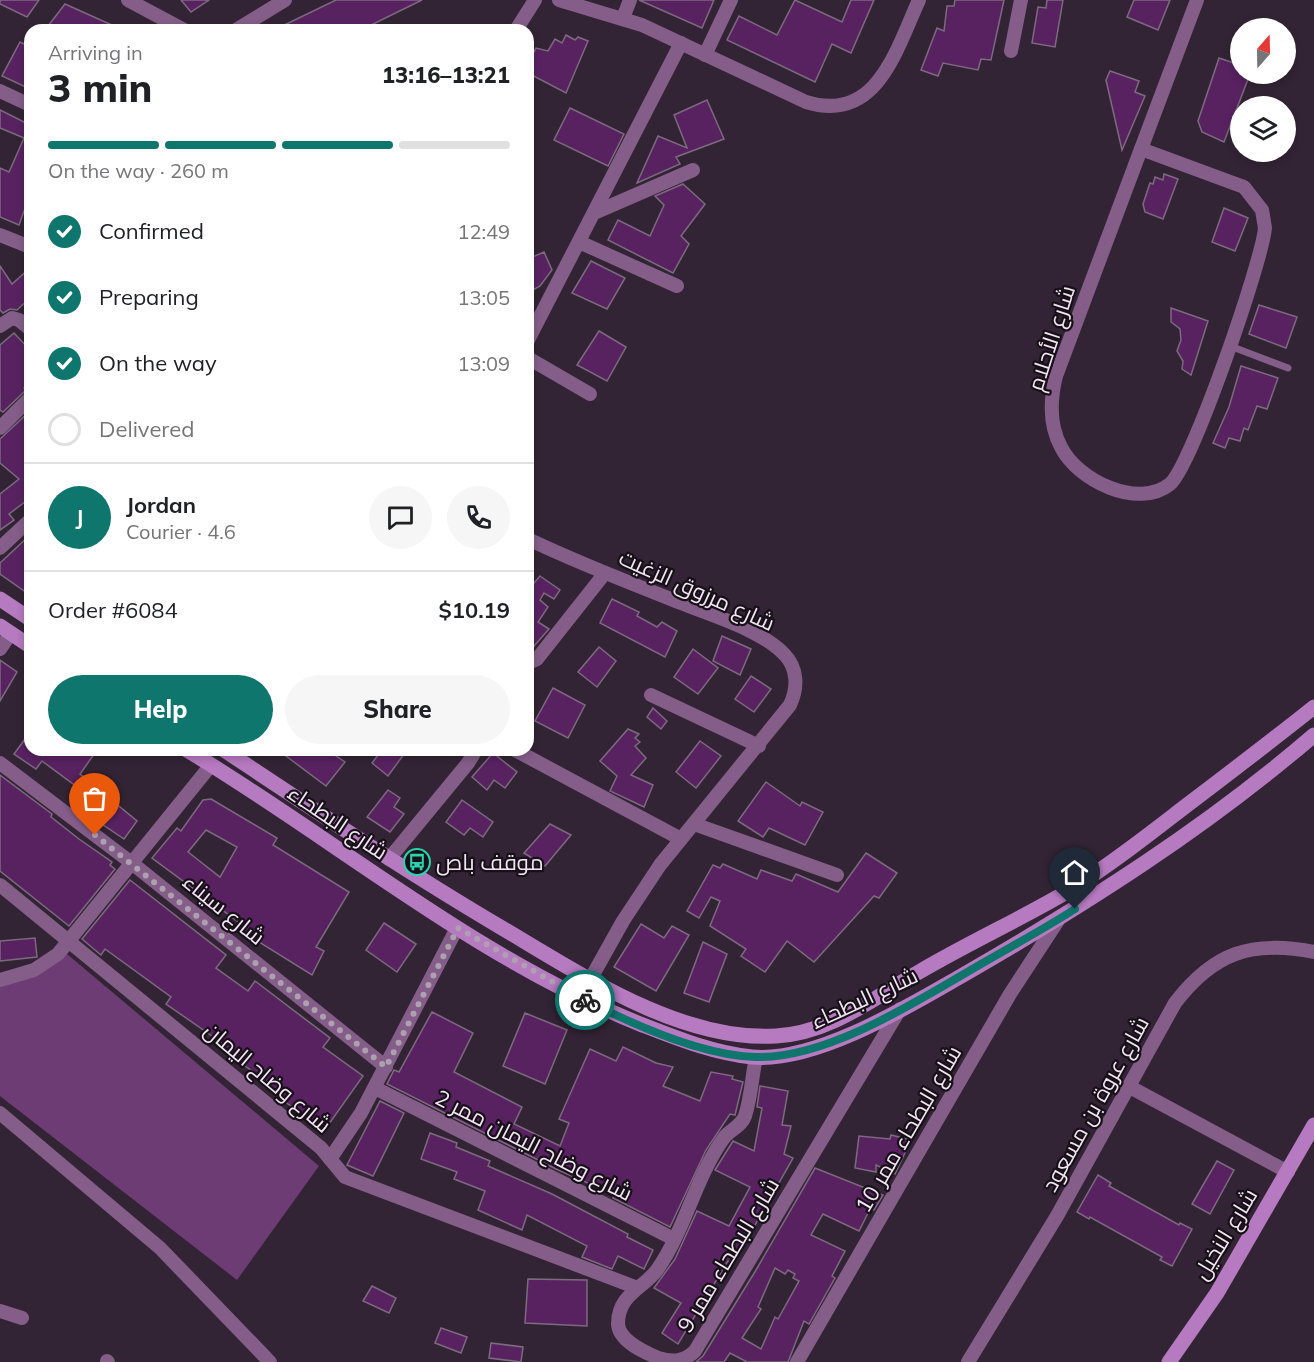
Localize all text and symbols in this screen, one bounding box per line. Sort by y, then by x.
north arrow [1230,18,1296,84]
map controls [1230,18,1296,162]
text: Arriving in [48,40,143,65]
text: 13:16–13:21 [382,61,510,89]
text: 3 min [48,63,153,112]
button: layers [1230,96,1296,162]
text: On the way · 260 m [48,158,229,183]
icon: check [48,215,81,248]
text: Confirmed [99,217,204,245]
text: 12:49 [457,219,510,244]
icon: check [48,281,81,314]
street label: شارع الأحلام [1021,282,1083,395]
text: Preparing [99,283,199,311]
text: 13:05 [457,285,510,310]
icon: check [48,347,81,380]
text: On the way [99,349,217,377]
text: 13:09 [457,351,510,376]
text: Delivered [99,415,194,443]
button: chat [369,486,432,549]
button: phone [447,486,510,549]
text: Jordan [126,491,196,519]
text: J [76,503,83,531]
text: Courier · 4.6 [126,519,236,544]
street label: شارع مرزوق الزغيت [614,543,779,638]
text: Order #6084 [48,596,178,624]
text: $10.19 [439,596,510,624]
button: Help [48,675,273,744]
button: Share [285,675,510,744]
pin [69,773,120,835]
street label: شارع البطحاء [282,778,393,867]
icon: bag [78,782,111,815]
bus stop icon: موقف باص [402,847,432,877]
pin [1049,847,1100,909]
place label: موقف باص [436,848,544,876]
icon: home [1058,856,1091,889]
street label: شارع سيناء [176,867,271,951]
street label: شارع البطحاء [806,961,922,1036]
courier [555,970,615,1030]
icon: bike [569,984,602,1017]
street label: شارع عروة بن مسعود [1035,1012,1156,1197]
street label: شارع وضاح اليمان [198,1016,337,1139]
street label: شارع البطحاء ممر 10 [849,1040,968,1218]
street label: شارع وضاح اليمان ممر 2 [430,1083,638,1208]
street label: شارع البطحاء ممر 9 [671,1173,786,1338]
street label: شارع النخيل [1187,1183,1264,1285]

